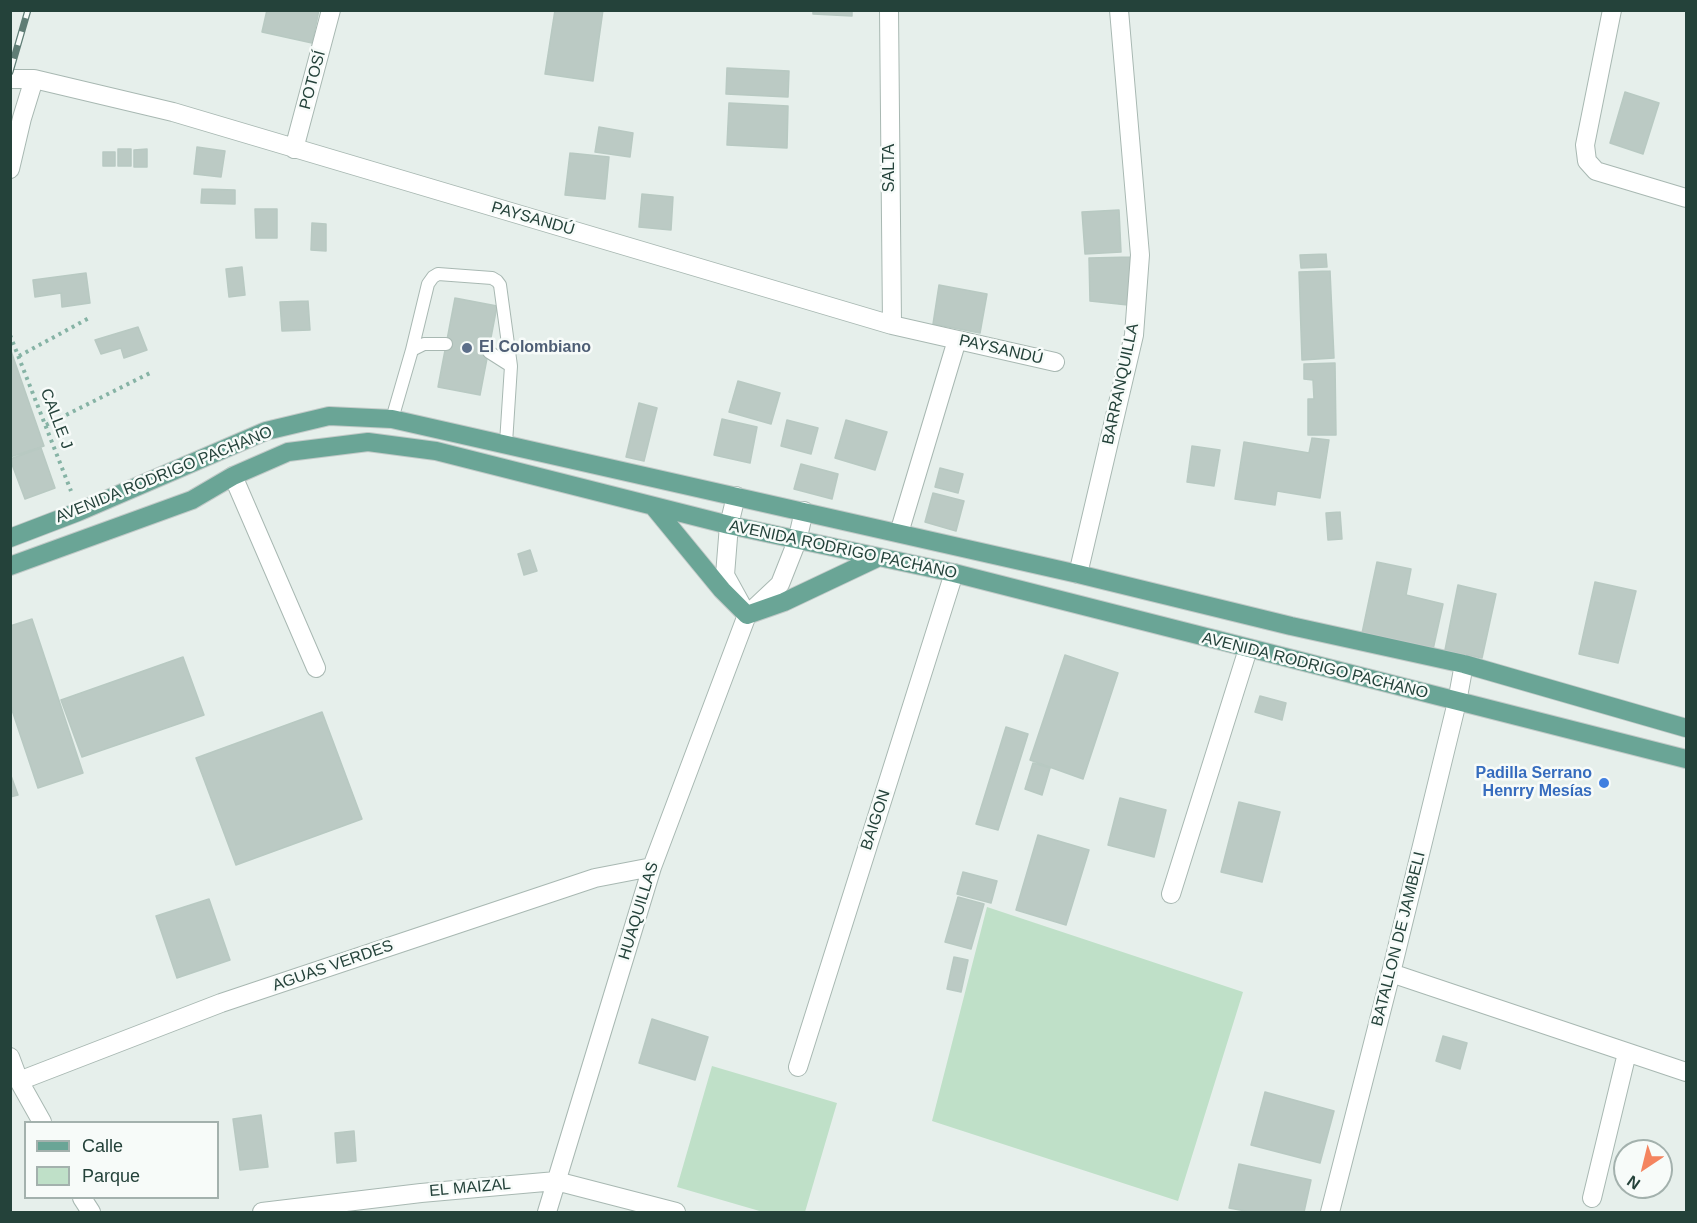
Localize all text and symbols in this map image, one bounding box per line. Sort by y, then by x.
street label: POTOSÍ [296,48,330,112]
street label: SALTA [880,144,900,192]
street label: PAYSANDÚ [489,198,577,240]
street label: BARRANQUILLA [1099,322,1143,446]
street label: PAYSANDÚ [957,331,1045,369]
place label: El Colombiano [479,338,591,358]
marker: El Colombiano [460,341,474,355]
street label: CALLE J [36,386,76,452]
street label: AVENIDA RODRIGO PACHANO [53,423,275,527]
street label: AVENIDA RODRIGO PACHANO [727,516,959,584]
street label: AVENIDA RODRIGO PACHANO [1200,629,1430,703]
place label: Padilla Serrano Henrry Mesías [1476,764,1592,802]
marker: Padilla Serrano Henrry Mesías [1597,776,1611,790]
street label: BAIGON [857,787,895,853]
street label: BATALLON DE JAMBELI [1368,850,1430,1028]
street label: HUAQUILLAS [615,860,663,962]
street label: AGUAS VERDES [270,936,396,996]
legend [24,1121,219,1199]
text: Calle [82,1136,123,1156]
north arrow [1613,1139,1673,1199]
text: Parque [82,1166,140,1186]
text: N [1624,1172,1643,1193]
street label: EL MAIZAL [428,1175,512,1201]

